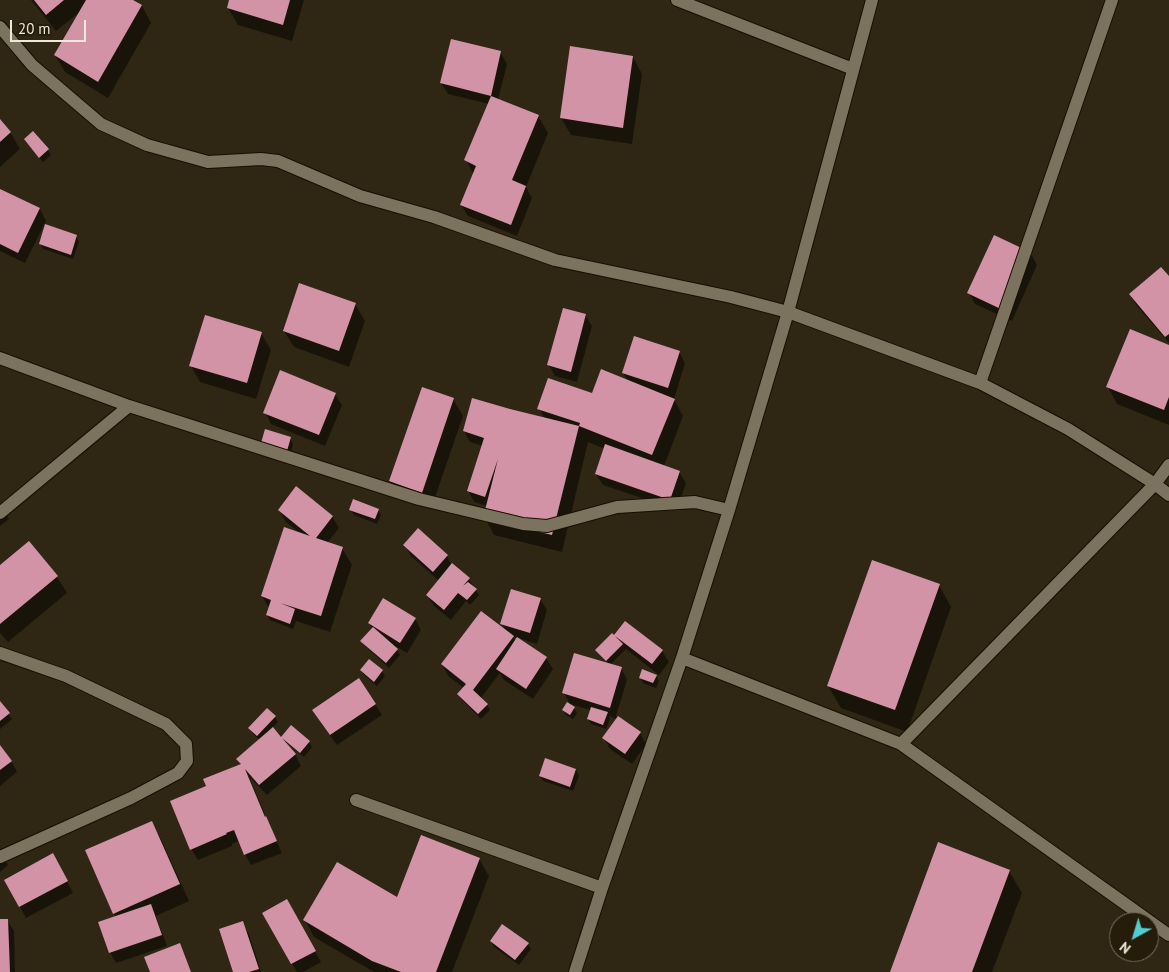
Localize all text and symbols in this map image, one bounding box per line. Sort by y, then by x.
scale bar [12,10,89,42]
text: 20 m [18,19,51,38]
north arrow [1109,912,1159,962]
text: N [1116,938,1134,958]

